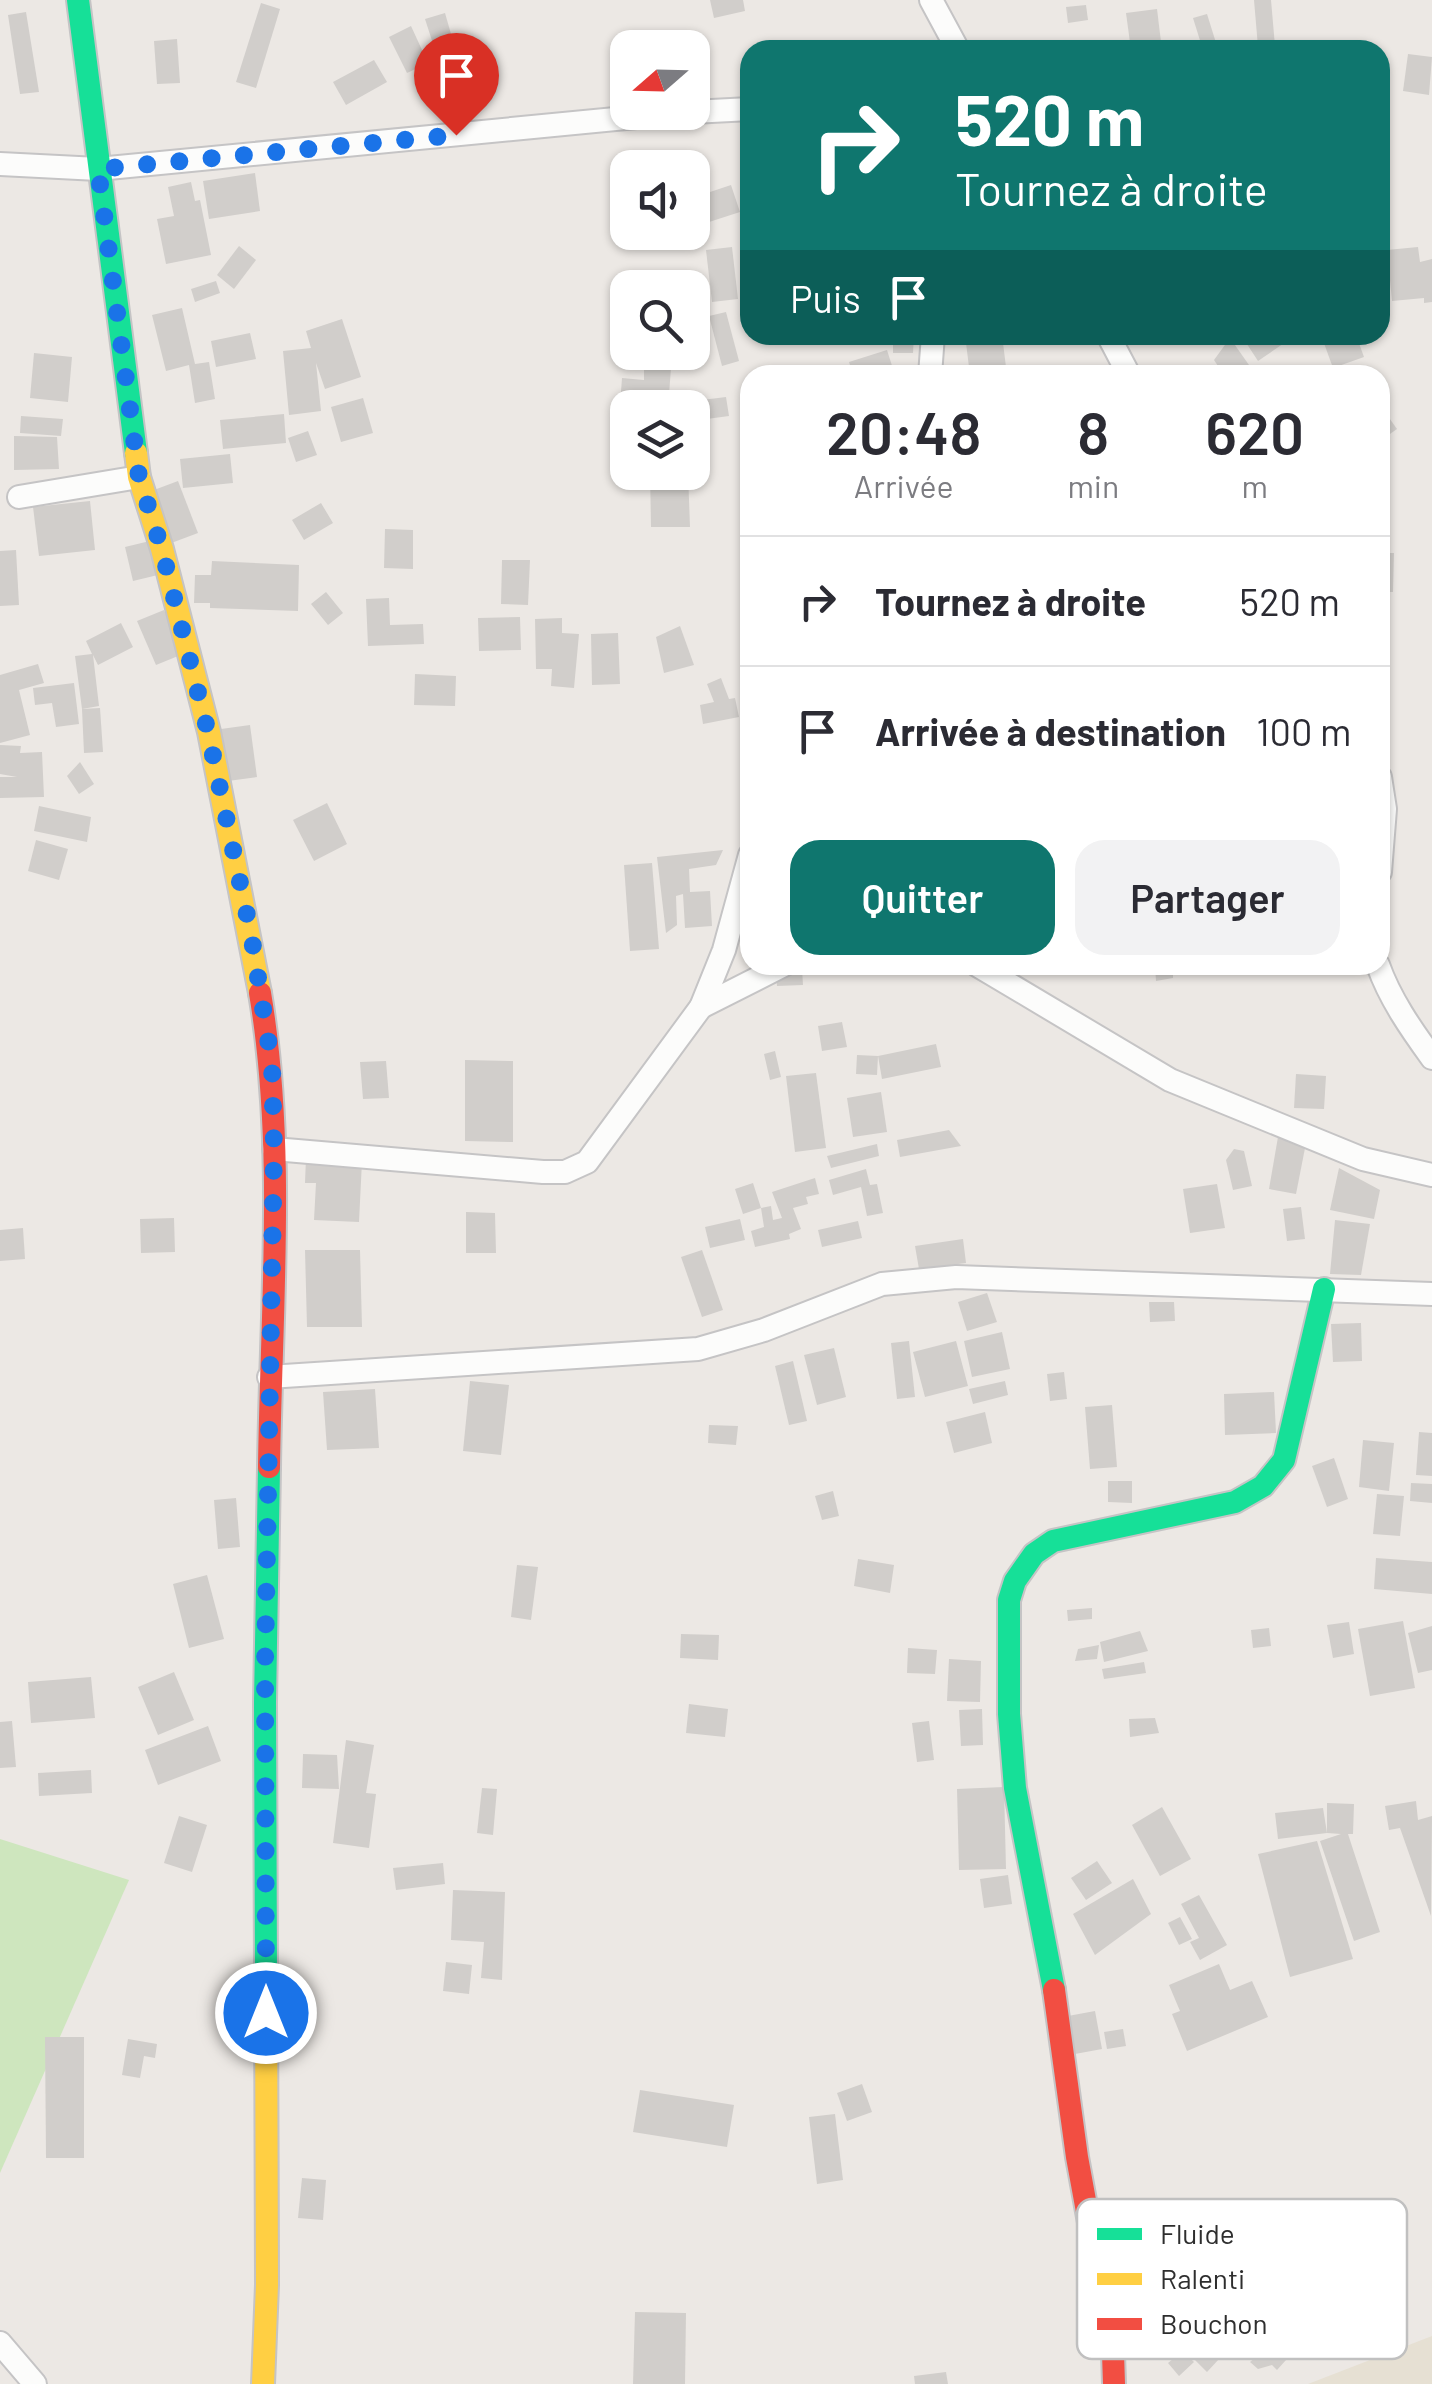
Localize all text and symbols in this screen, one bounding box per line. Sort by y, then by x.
north arrow [610,30,710,130]
map controls [610,30,710,490]
pin [414,33,499,136]
icon: arrive [429,48,484,103]
text: 520 m [955,76,1144,160]
icon: right [790,80,920,210]
button: sound [610,150,710,250]
text: Tournez à droite [955,161,1268,215]
button: search [610,270,710,370]
icon: arrive [881,270,936,325]
text: Puis [790,275,861,321]
button: layers [610,390,710,490]
text: 20:48 [826,395,981,467]
text: 8 [1077,395,1109,467]
text: 620 [1205,395,1304,467]
text: Arrivée [854,466,954,504]
text: min [1067,466,1119,504]
text: m [1241,466,1268,504]
icon: right [790,574,845,629]
text: Tournez à droite [875,578,1146,624]
text: 520 m [1240,578,1340,624]
icon: arrive [790,704,845,759]
text: Arrivée à destination [875,708,1226,754]
text: 100 m [1256,708,1351,754]
button: Quitter [790,840,1055,955]
button: Partager [1075,840,1340,955]
position arrow [214,1961,318,2065]
legend [1077,2199,1407,2359]
text: Fluide [1160,2216,1235,2250]
text: Ralenti [1160,2261,1245,2295]
text: Bouchon [1160,2306,1268,2340]

